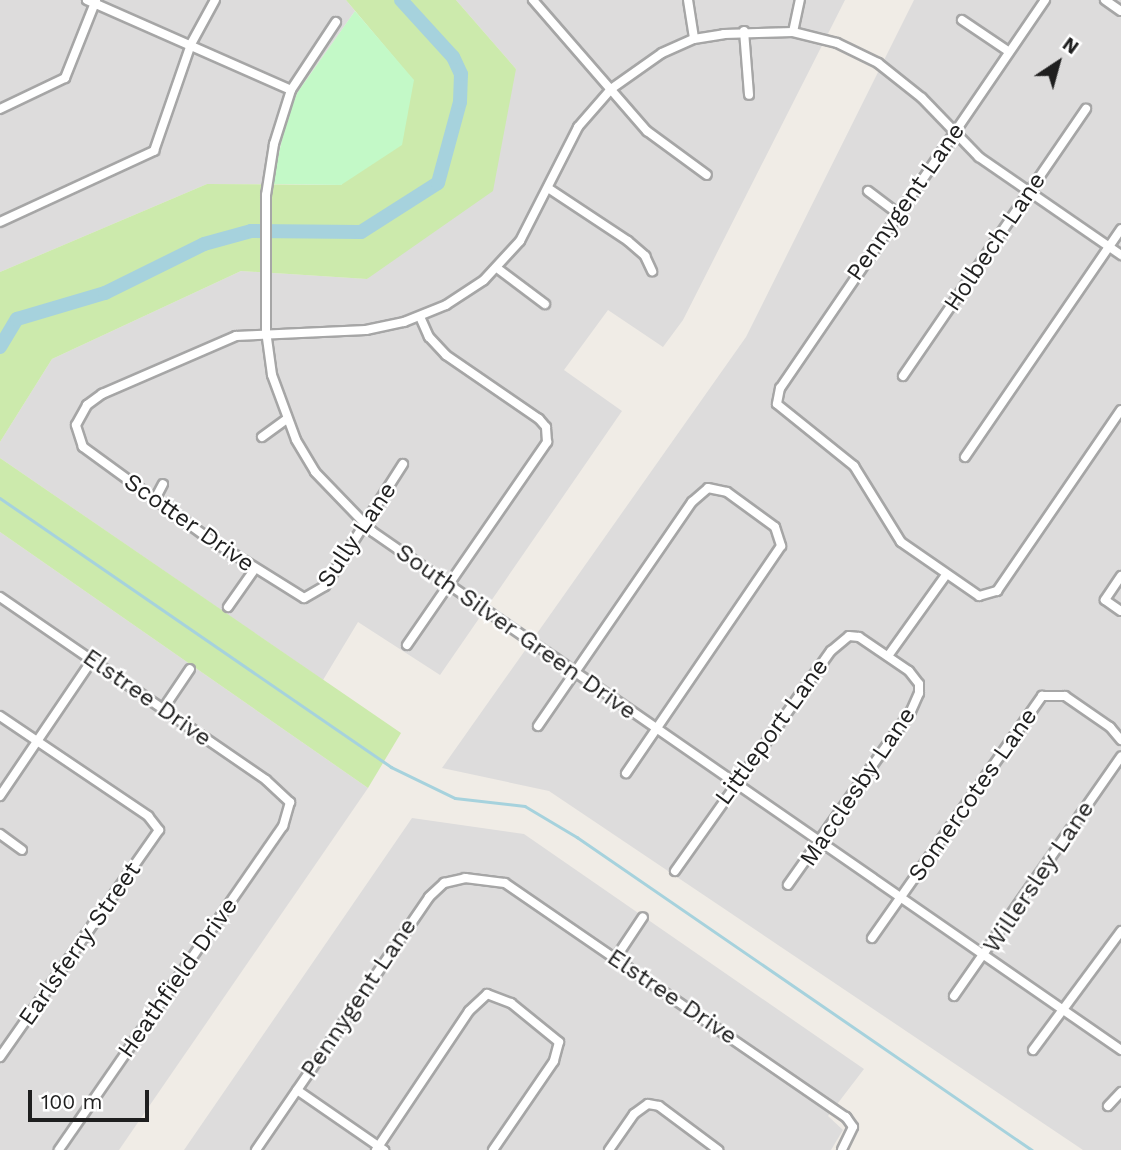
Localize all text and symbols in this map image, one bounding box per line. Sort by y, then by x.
north arrow [1023,28,1093,98]
text: N [1058,32,1083,59]
street label: Pennygent Lane [841,117,971,287]
street label: Holbech Lane [938,167,1052,317]
street label: Scotter Drive [118,467,260,579]
street label: Sully Lane [311,477,403,593]
street label: South Silver Green Drive [390,538,642,726]
street label: Elstree Drive [77,643,217,753]
street label: Littleport Lane [709,653,835,811]
street label: Macclesby Lane [794,702,922,872]
street label: Somercotes Lane [902,703,1044,887]
street label: Willersley Lane [977,795,1101,959]
street label: Earlsferry Street [13,856,147,1032]
street label: Heathfield Drive [112,892,244,1064]
street label: Pennygent Lane [295,913,423,1083]
street label: Elstree Drive [602,943,742,1051]
scale bar [32,1076,152,1120]
text: 100 m [41,1089,103,1114]

